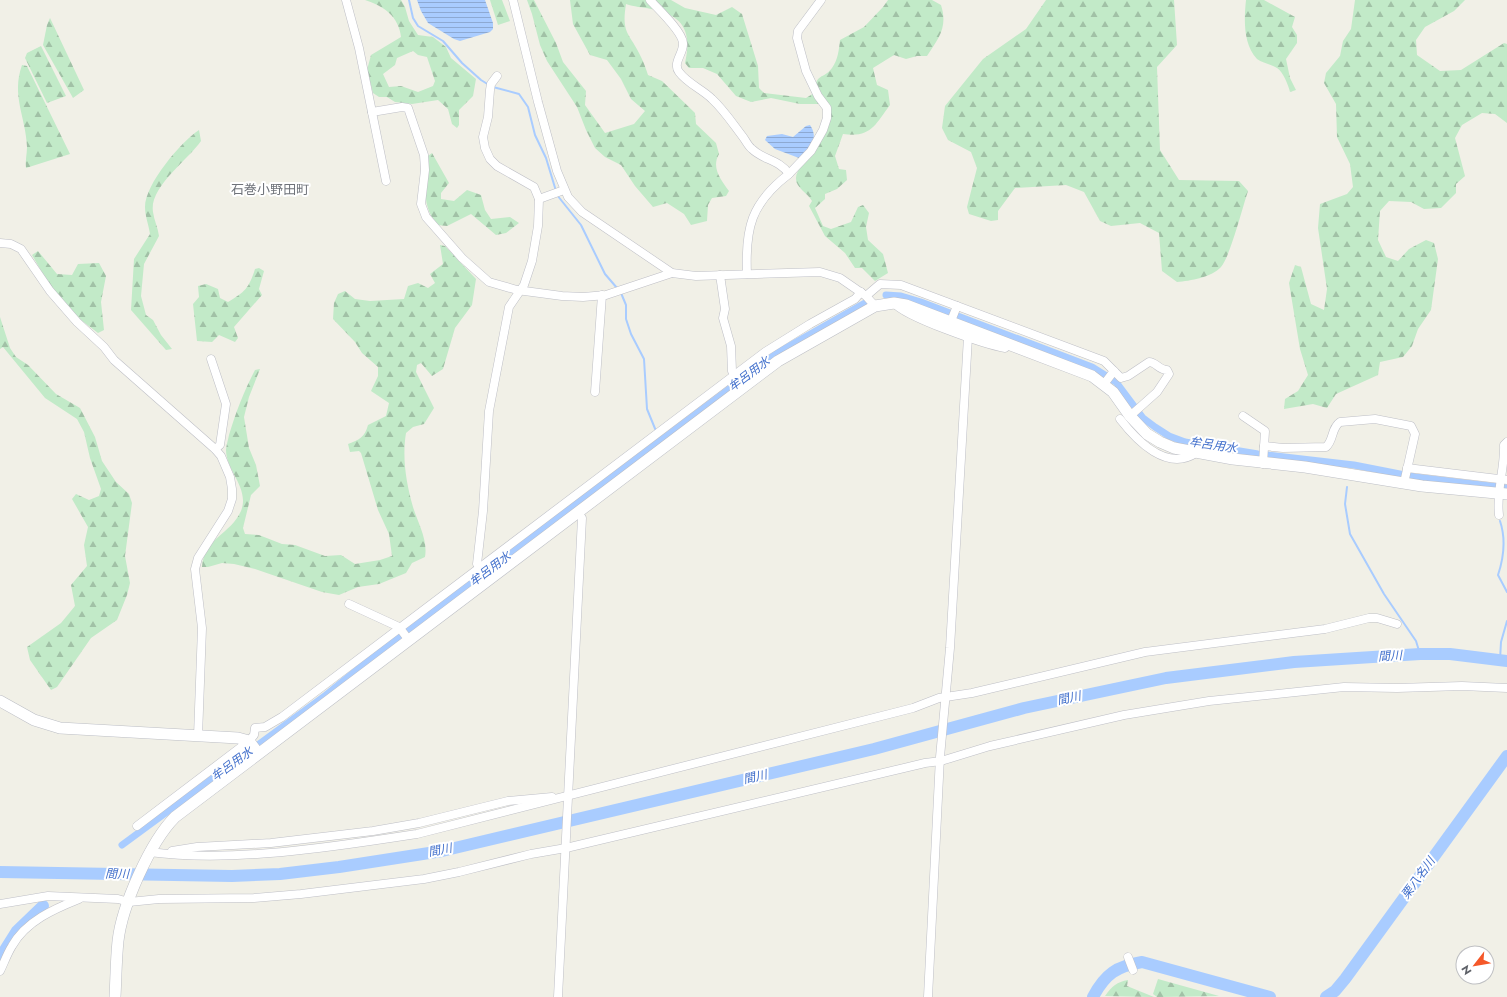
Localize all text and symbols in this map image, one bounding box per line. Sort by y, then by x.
district label: 石巻小野田町 [231,180,309,199]
water label: 牟呂用水 [724,351,775,396]
water label: 牟呂用水 [1188,433,1240,458]
water label: 牟呂用水 [465,546,516,591]
water label: 間川 [1377,646,1405,666]
water label: 間川 [1055,686,1085,709]
water label: 牟呂用水 [207,741,258,785]
water label: 間川 [741,765,771,788]
water label: 間川 [426,838,455,861]
water label: 栗八名川 [1397,852,1441,903]
water label: 間川 [105,865,131,883]
north arrow [1455,945,1495,985]
text: N [1457,962,1476,978]

